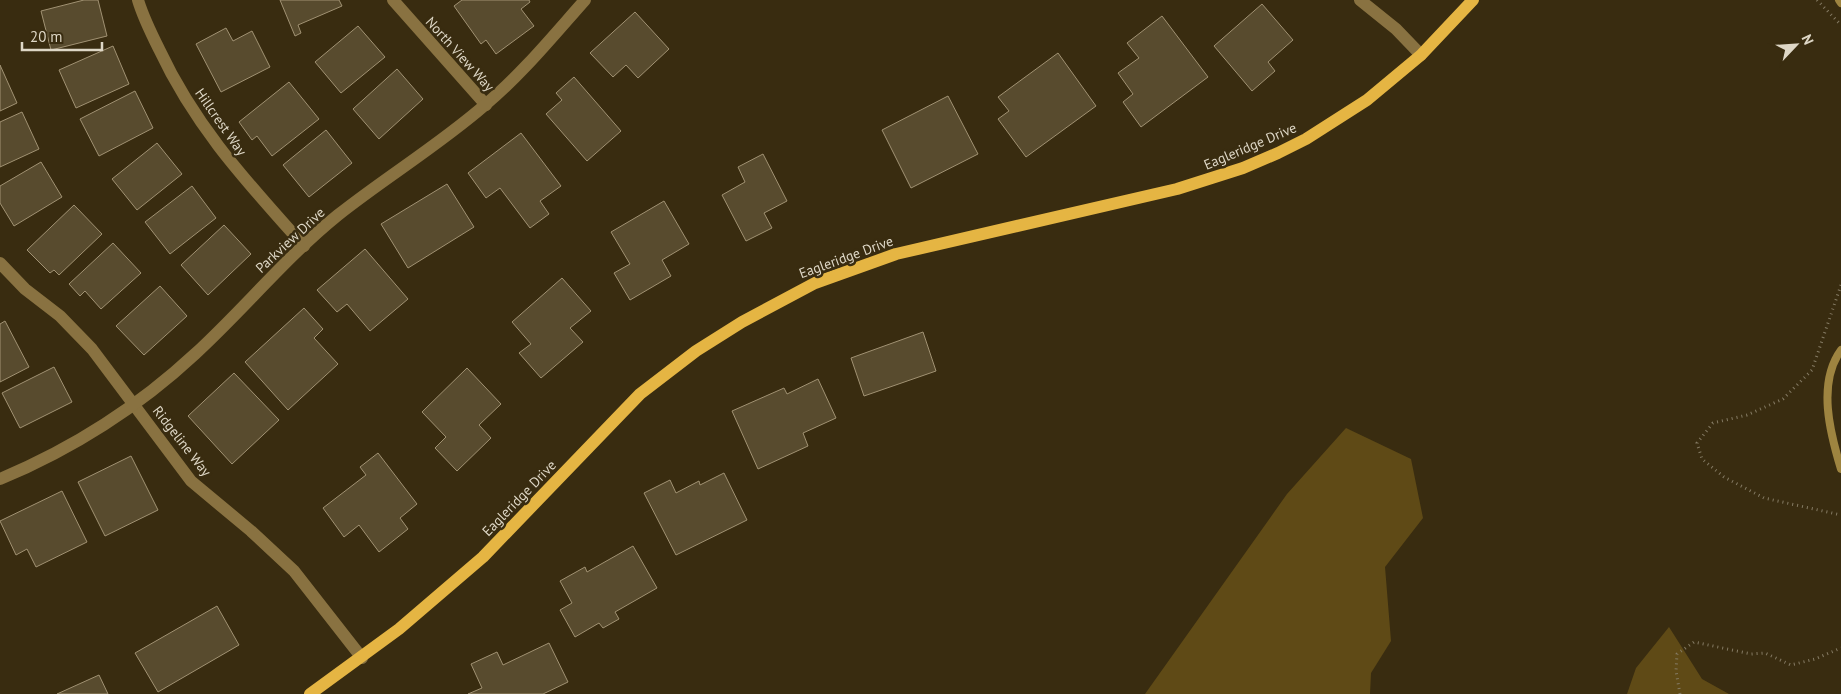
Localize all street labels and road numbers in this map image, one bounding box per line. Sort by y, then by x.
street label: North View Way [422,13,499,95]
street label: Hillcrest Way [191,85,251,160]
street label: Eagleridge Drive [1201,118,1299,174]
street label: Parkview Drive [252,203,328,277]
street label: Eagleridge Drive [796,232,896,282]
street label: Ridgeline Way [149,402,215,480]
street label: Eagleridge Drive [478,456,560,540]

